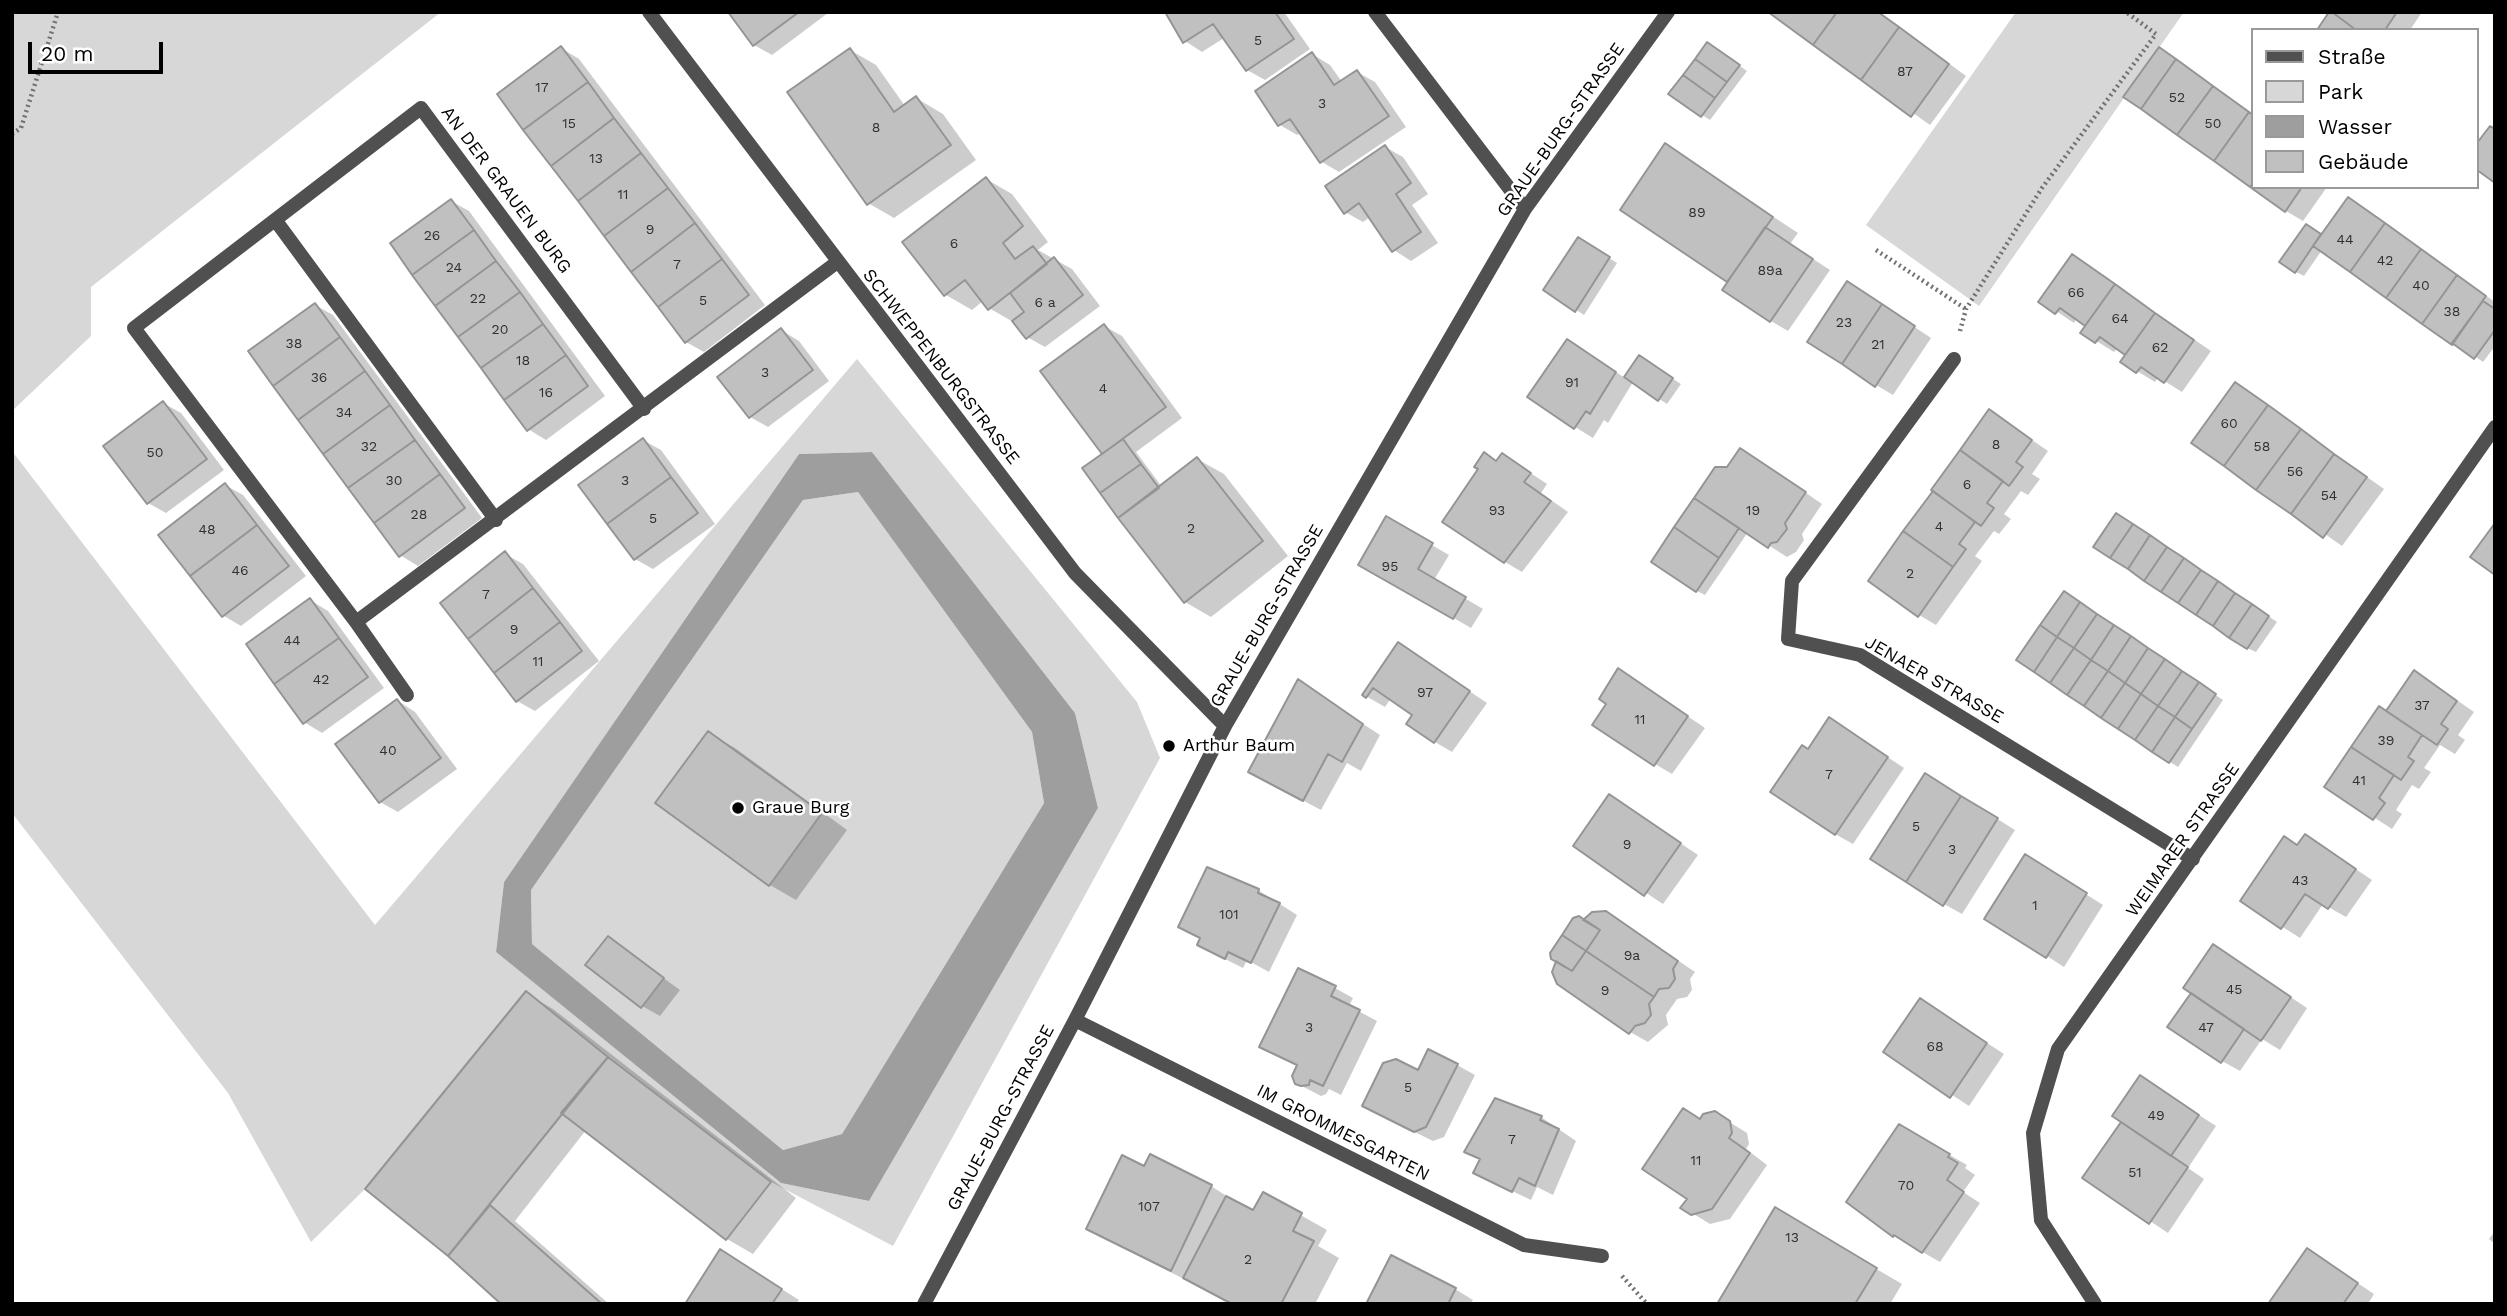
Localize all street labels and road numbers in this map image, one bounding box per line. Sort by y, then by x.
street label: GRAUE-BURG-STRASSE [1493,39,1629,221]
street label: AN DER GRAUEN BURG [436,102,576,278]
street label: SCHWEPPENBURGSTRASSE [858,265,1024,469]
street label: GRAUE-BURG-STRASSE [1206,521,1328,711]
street label: JENAER STRASSE [1861,632,2007,728]
street label: WEIMARER STRASSE [2122,759,2244,921]
street label: GRAUE-BURG-STRASSE [943,1021,1059,1215]
street label: IM GROMMESGARTEN [1253,1080,1433,1186]

